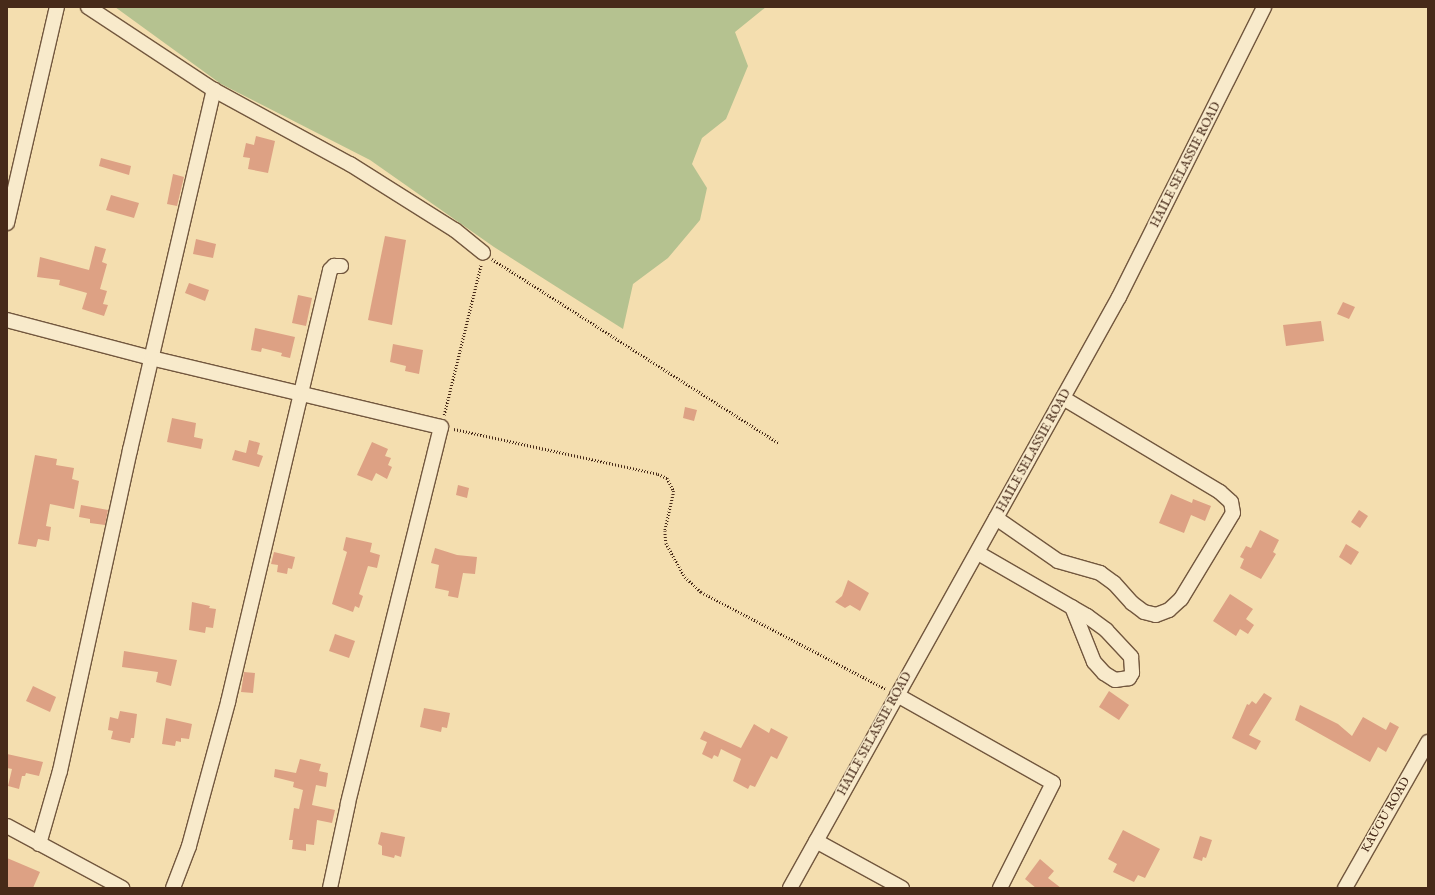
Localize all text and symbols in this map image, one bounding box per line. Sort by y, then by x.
street label: HAILE SELASSIE ROAD [1148,100,1224,230]
street label: HAILE SELASSIE ROAD [994,387,1074,515]
street label: HAILE SELASSIE ROAD [835,670,915,798]
street label: KAUGU ROAD [1359,775,1413,855]

